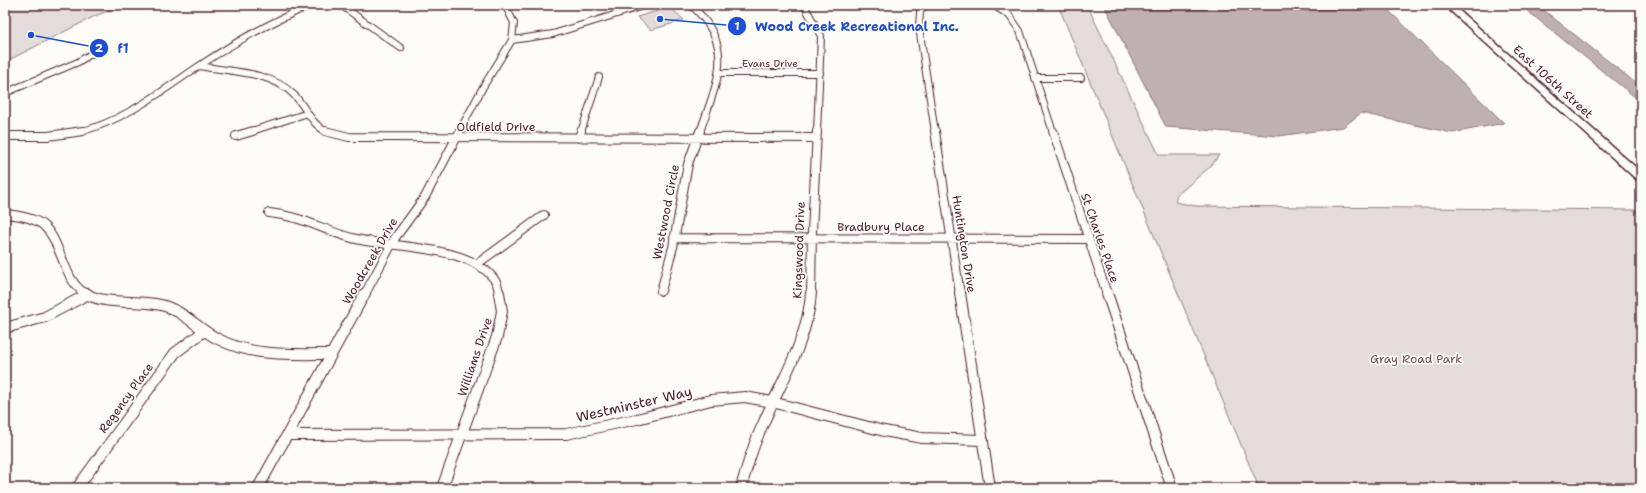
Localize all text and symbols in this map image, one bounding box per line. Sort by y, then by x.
callout: Wood Creek Recreational Inc. [727,14,967,39]
text: 1 [734,18,740,34]
text: Wood Creek Recreational Inc. [755,18,959,35]
callout: f1 [89,36,137,61]
text: 2 [95,40,104,56]
text: f1 [117,40,129,57]
street label: East 106th Street [1509,42,1597,122]
street label: Evans Drive [742,57,798,70]
street label: Oldfield Drive [457,119,536,135]
street label: Westwood Circle [649,163,683,261]
street label: St Charles Place [1077,191,1123,285]
street label: Huntington Drive [948,194,980,294]
street label: Kingswood Drive [789,201,809,299]
street label: Woodcreek Drive [339,215,401,307]
street label: Bradbury Place [837,219,925,235]
street label: Williams Drive [454,315,496,399]
park label: Gray Road Park [1370,351,1462,367]
street label: Regency Place [95,359,157,436]
street label: Westminster Way [574,382,694,426]

